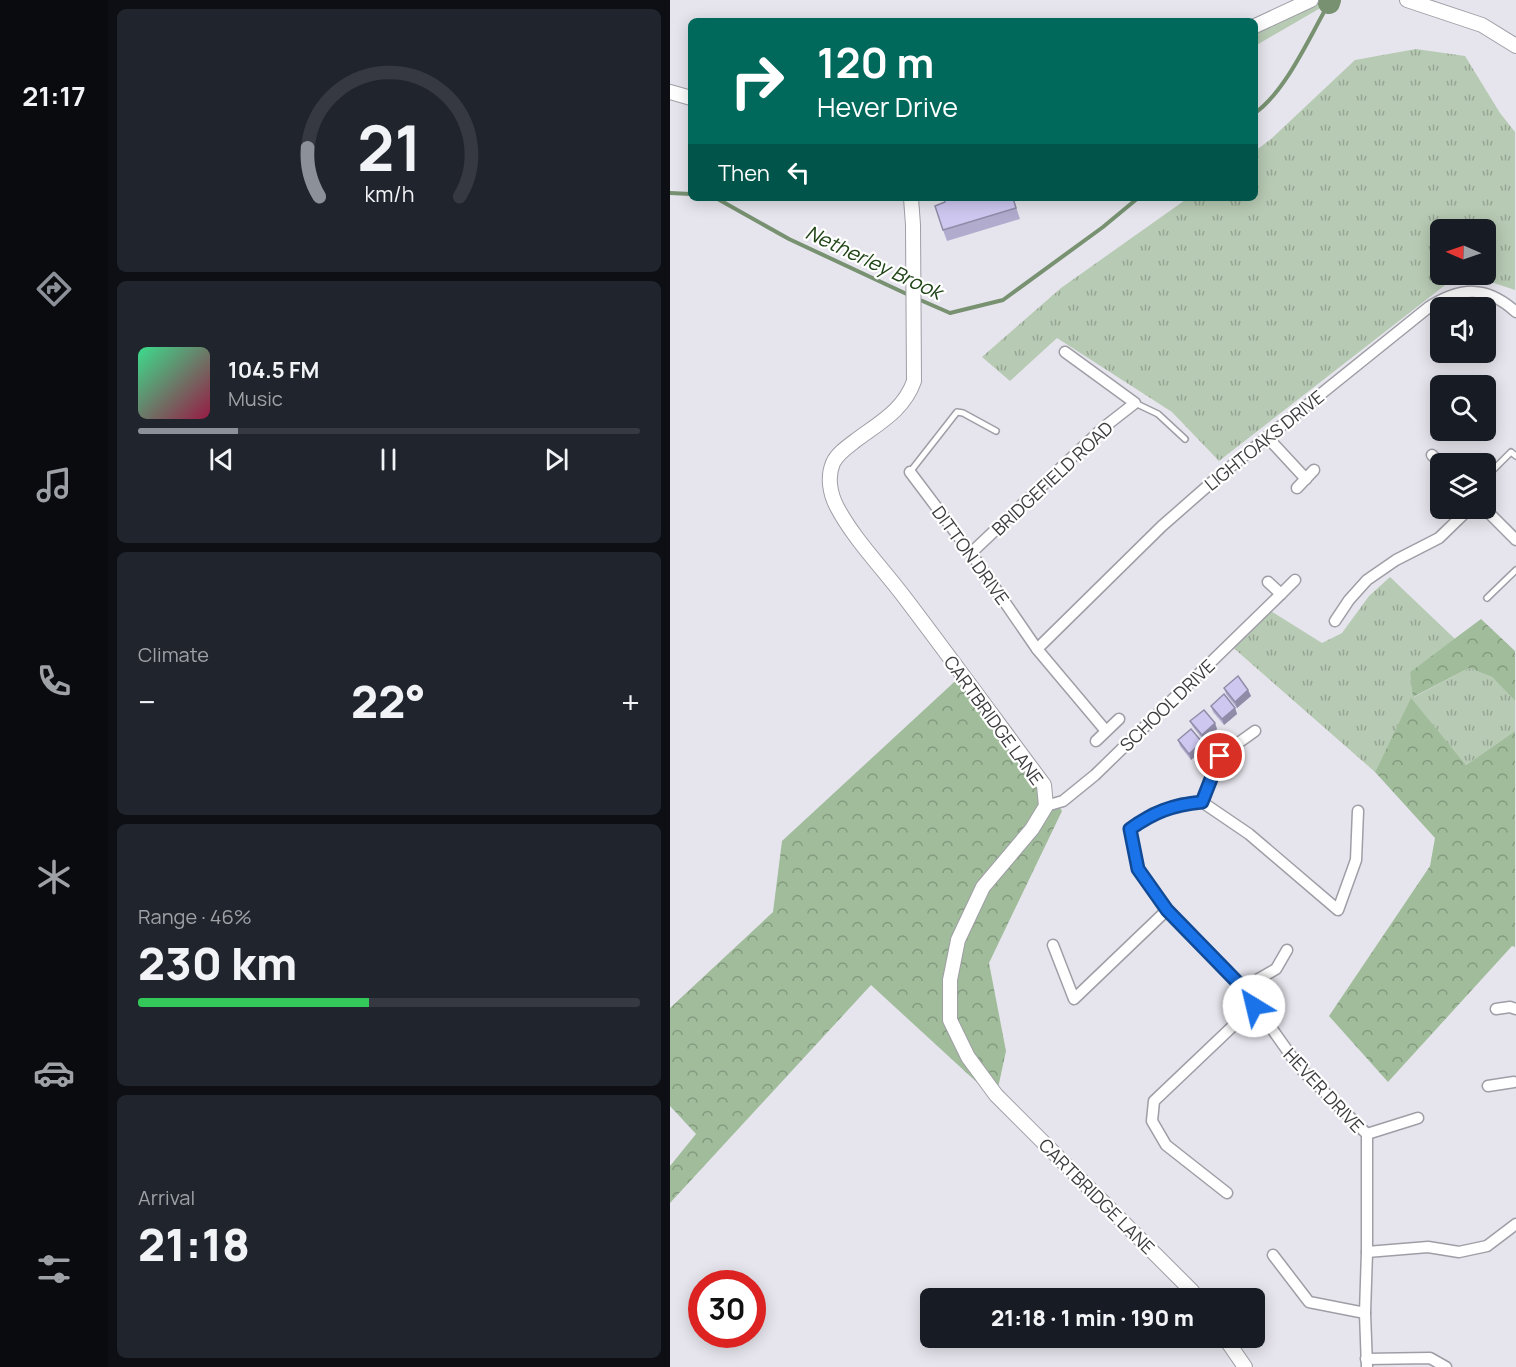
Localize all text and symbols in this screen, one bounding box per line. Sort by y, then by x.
text: 120 m [817,33,934,91]
icon: right [718,42,796,120]
text: 21:17 [22,77,86,114]
text: Hever Drive [817,88,958,125]
text: 21 [357,104,421,190]
icon: left [782,156,815,189]
text: Then [718,158,770,188]
text: km/h [364,180,414,209]
water label: Netherley Brook [801,219,949,307]
north arrow [1430,219,1496,285]
map controls [1430,219,1496,519]
icon: directions [33,268,75,310]
button: sound [1430,297,1496,363]
text: 104.5 FM [228,355,319,385]
button: search [1430,375,1496,441]
street label: LIGHTOAKS DRIVE [1199,384,1329,496]
text: Music [228,385,283,412]
street label: BRIDGEFIELD ROAD [986,416,1118,540]
icon: previous [205,443,238,476]
icon: pause [372,443,405,476]
icon: next [540,443,573,476]
button: layers [1430,453,1496,519]
icon: music [33,464,75,506]
street label: DITTON DRIVE [927,501,1015,609]
text: Climate [138,641,209,668]
street label: CARTBRIDGE LANE [939,650,1049,790]
street label: SCHOOL DRIVE [1114,654,1220,756]
icon: phone [33,660,75,702]
text: 22° [351,670,426,732]
text: − [138,679,156,724]
text: + [621,679,640,724]
pin [1194,730,1245,781]
icon: arrive [1203,739,1236,772]
icon: climate [33,856,75,898]
text: Range · 46% [138,903,252,930]
text: 230 km [138,932,297,994]
position arrow [1222,974,1286,1038]
street label: HEVER DRIVE [1279,1043,1369,1137]
icon: car [33,1052,75,1094]
street label: CARTBRIDGE LANE [1034,1133,1160,1259]
text: Arrival [138,1184,195,1211]
text: 21:18 [138,1213,250,1275]
icon: filters [33,1248,75,1290]
speed limit sign: 30 [688,1270,766,1348]
text: 21:18 · 1 min · 190 m [991,1303,1194,1333]

